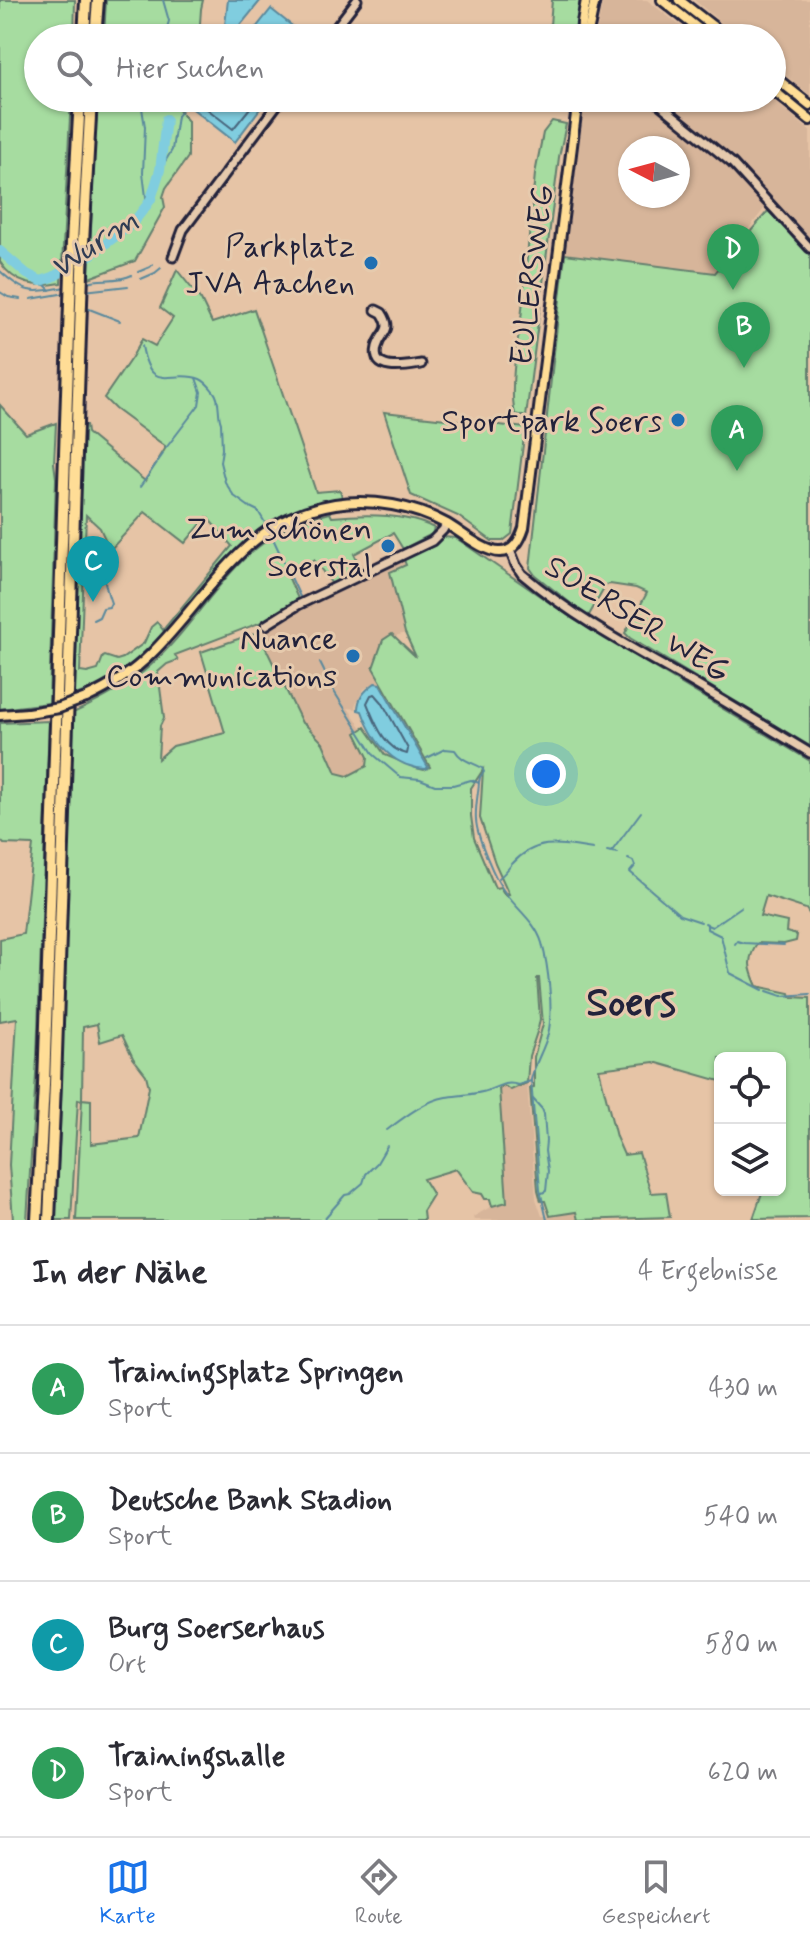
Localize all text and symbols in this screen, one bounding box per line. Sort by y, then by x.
search box [24,24,786,112]
icon: search [52,46,96,90]
text: Hier suchen [116,49,264,88]
north arrow [618,136,690,208]
street label: EULERSWEG [501,182,565,368]
water label: Wurm [41,198,148,290]
pin: D [707,224,759,290]
place label: Parkplatz JVA Aachen [185,226,355,305]
marker: Parkplatz JVA Aachen [362,254,380,272]
pin: B [718,302,770,368]
place label: Sportpark Soers [441,401,662,443]
pin: A [711,405,763,471]
marker: Sportpark Soers [669,411,687,429]
place label: Zum schönen Soerstal [186,509,372,588]
pin: C [67,536,119,602]
marker: Zum schönen Soerstal [379,537,397,555]
street label: SOERSER WEG [536,546,737,693]
place label: Nuance Communications [106,619,337,698]
marker: Nuance Communications [344,647,362,665]
your location [526,754,566,794]
district label: Soers [586,978,676,1030]
map controls [714,1052,786,1196]
button: locate [714,1052,786,1124]
button: layers [714,1124,786,1196]
text: In der Nähe [32,1250,207,1295]
text: 4 Ergebnisse [638,1255,778,1289]
text: Trainingsplatz Springen [108,1353,404,1392]
text: A [49,1372,67,1406]
text: 430 m [709,1372,778,1406]
text: Sport [108,1392,172,1426]
text: Deutsche Bank Stadion [108,1481,392,1520]
text: B [50,1500,66,1534]
text: 540 m [703,1500,778,1534]
text: Sport [108,1520,172,1554]
text: Burg Soerserhaus [108,1609,325,1648]
text: C [49,1628,67,1662]
text: 580 m [705,1628,778,1662]
text: Ort [108,1648,146,1682]
text: Trainingshalle [108,1737,286,1776]
text: D [49,1756,67,1790]
text: 620 m [708,1756,778,1790]
text: Sport [108,1776,172,1810]
tab: Karte [99,1855,156,1931]
tab: Route [355,1855,403,1931]
tab: Gespeichert [602,1855,711,1931]

